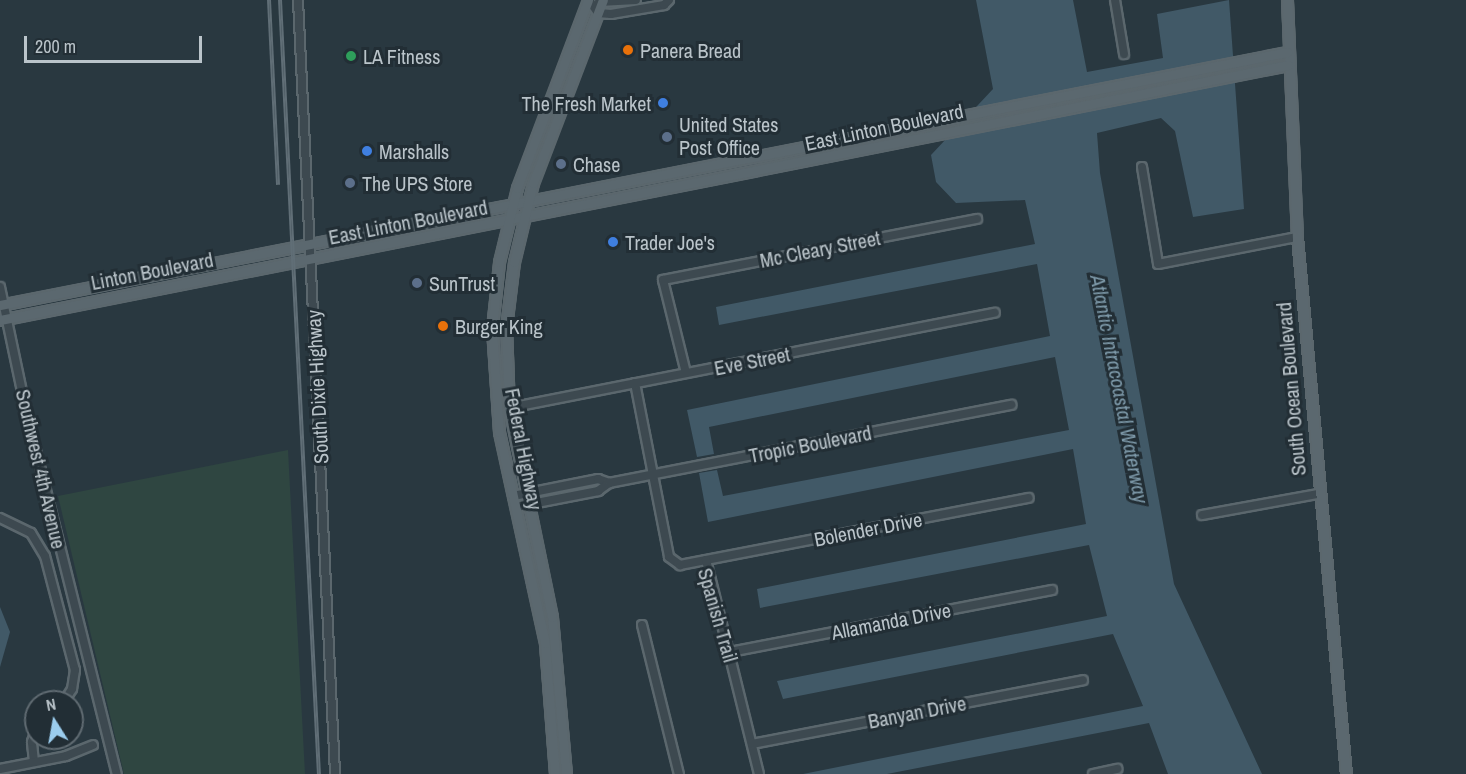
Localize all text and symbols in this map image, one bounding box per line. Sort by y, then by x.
scale bar [27,24,206,62]
text: 200 m [35,34,76,59]
place label: Panera Bread [640,38,741,62]
marker: Panera Bread [621,43,635,57]
place label: LA Fitness [363,44,441,68]
marker: LA Fitness [344,49,358,63]
place label: The Fresh Market [522,91,651,115]
marker: The Fresh Market [656,96,670,110]
street label: East Linton Boulevard [803,98,965,156]
place label: United States Post Office [679,113,778,160]
marker: United States Post Office [660,130,674,144]
place label: Marshalls [379,139,449,163]
marker: Marshalls [360,144,374,158]
place label: Chase [573,152,620,176]
marker: Chase [554,157,568,171]
place label: The UPS Store [362,171,472,195]
marker: The UPS Store [343,176,357,190]
street label: East Linton Boulevard [327,195,489,249]
street label: Mc Cleary Street [758,226,882,272]
place label: Trader Joe's [625,230,715,254]
marker: Trader Joe's [606,235,620,249]
street label: Linton Boulevard [89,247,215,295]
place label: SunTrust [429,271,495,295]
water label: Atlantic Intracoastal Waterway [1084,273,1154,505]
marker: SunTrust [410,276,424,290]
street label: South Ocean Boulevard [1271,301,1311,477]
street label: South Dixie Highway [301,309,333,465]
place label: Burger King [455,314,543,338]
marker: Burger King [436,319,450,333]
street label: Eve Street [712,342,792,380]
street label: Southwest 4th Avenue [11,386,71,552]
street label: Federal Highway [500,386,548,512]
street label: Tropic Boulevard [747,420,873,468]
street label: Bolender Drive [812,507,924,551]
street label: Spanish Trail [693,565,743,665]
street label: Allamanda Drive [829,598,953,644]
north arrow [24,690,84,750]
street label: Banyan Drive [866,691,968,733]
text: N [44,693,58,716]

